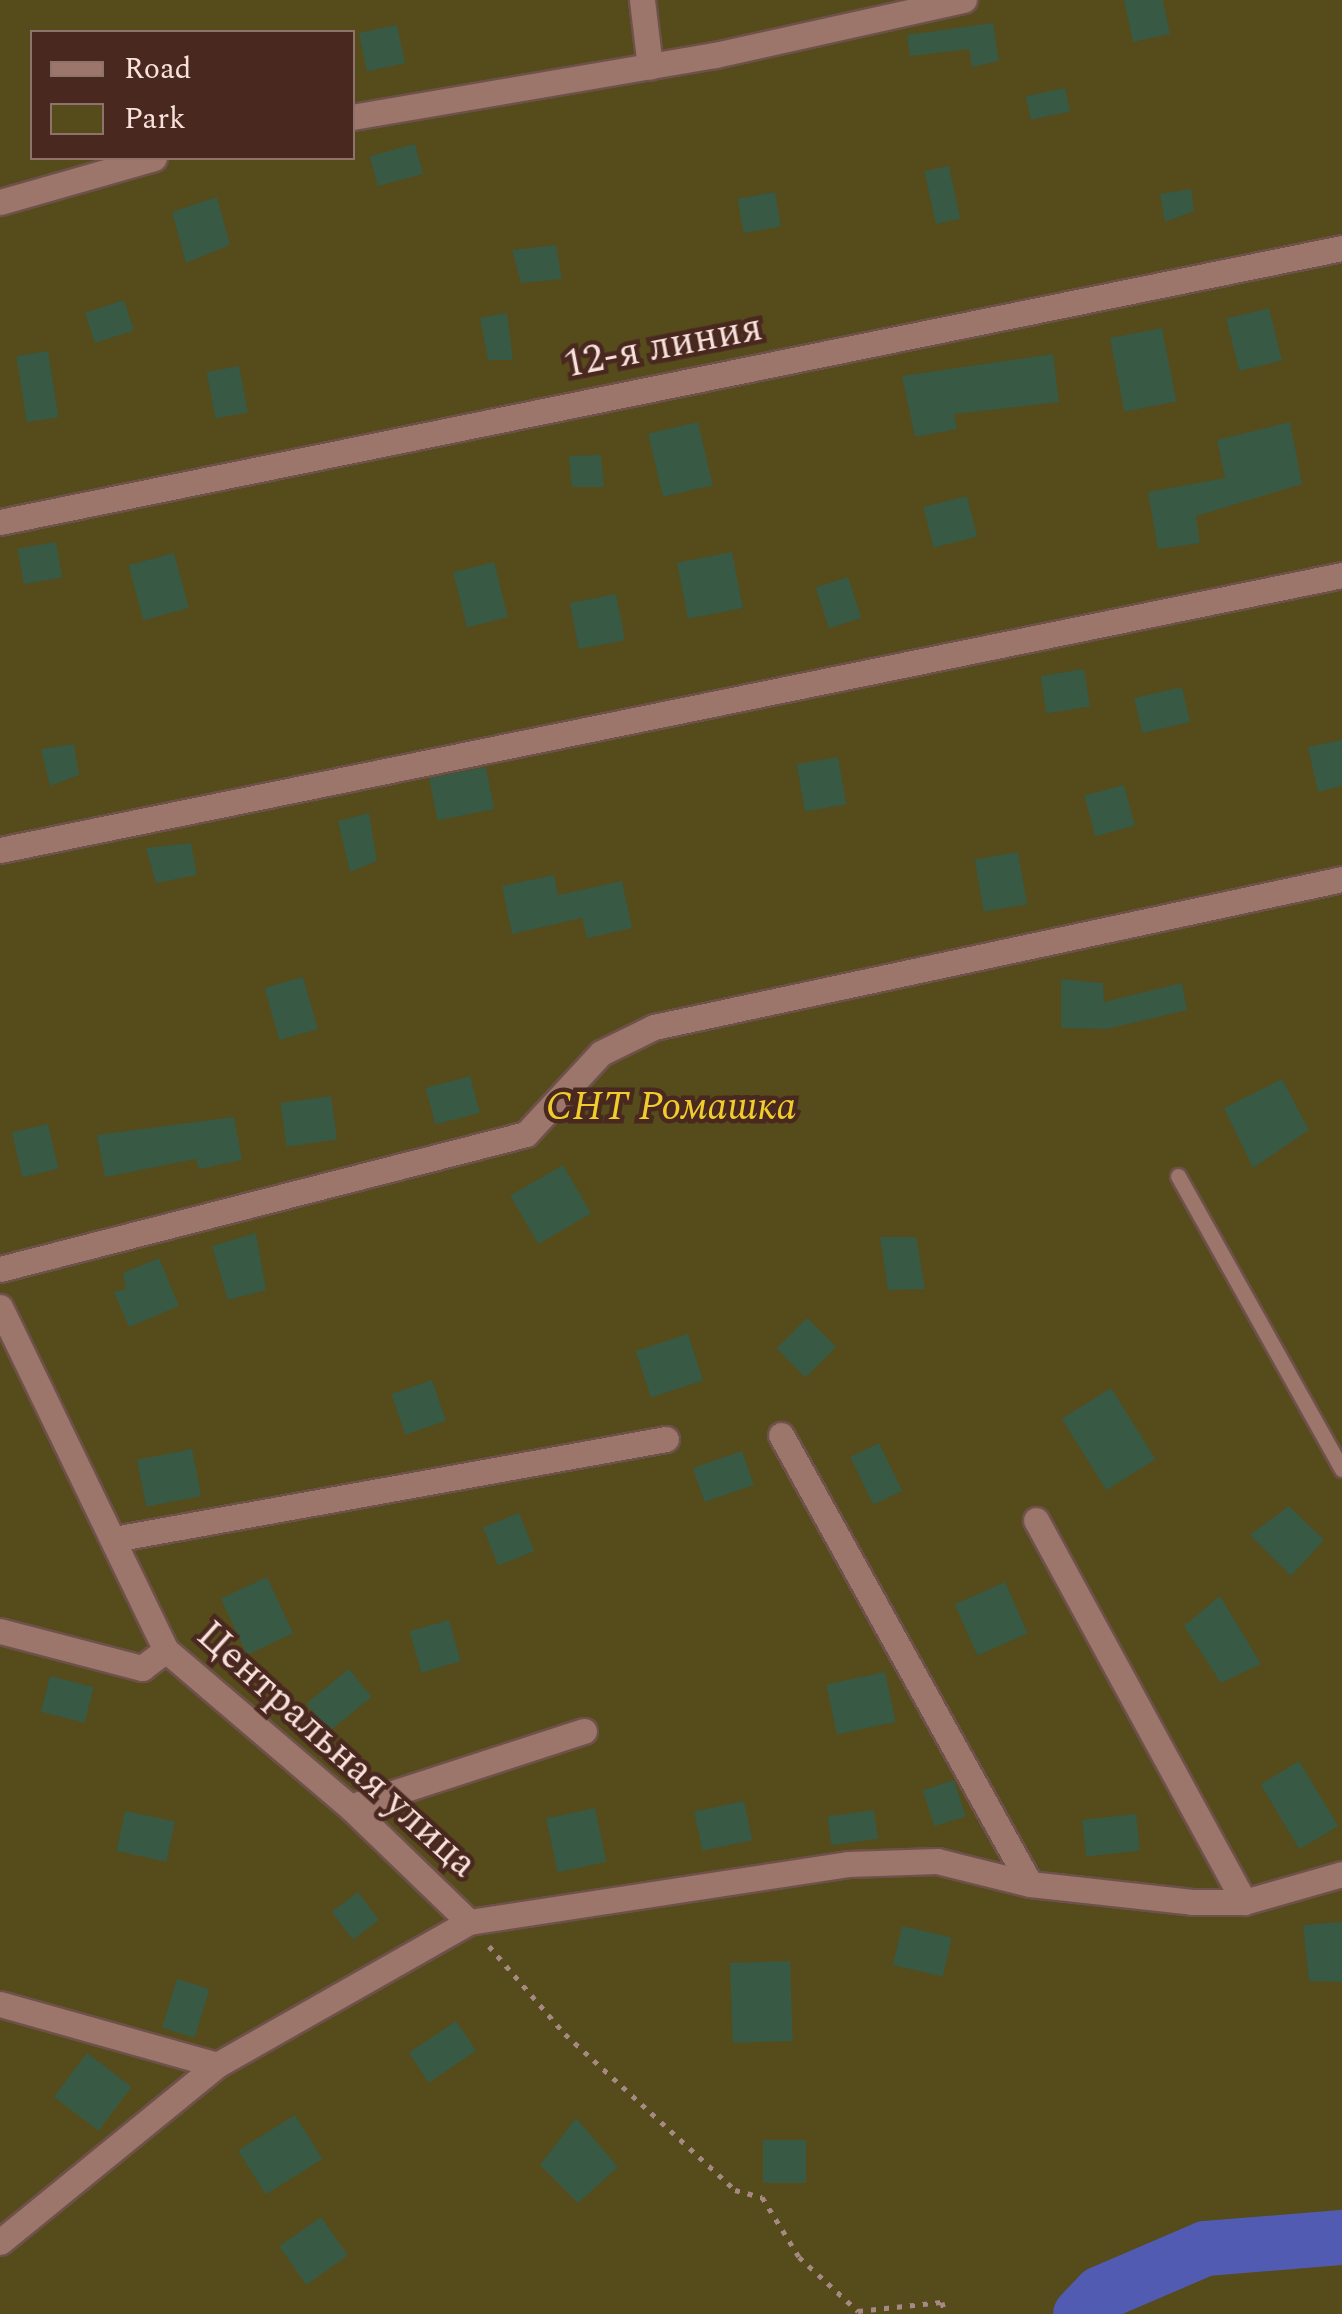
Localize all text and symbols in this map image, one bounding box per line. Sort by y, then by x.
legend [30,30,355,160]
text: Road [124,46,192,92]
text: Park [124,96,186,142]
street label: 12-я линия [560,304,766,390]
park label: СНТ Ромашка [546,1084,796,1132]
street label: Центральная улица [186,1612,486,1888]

